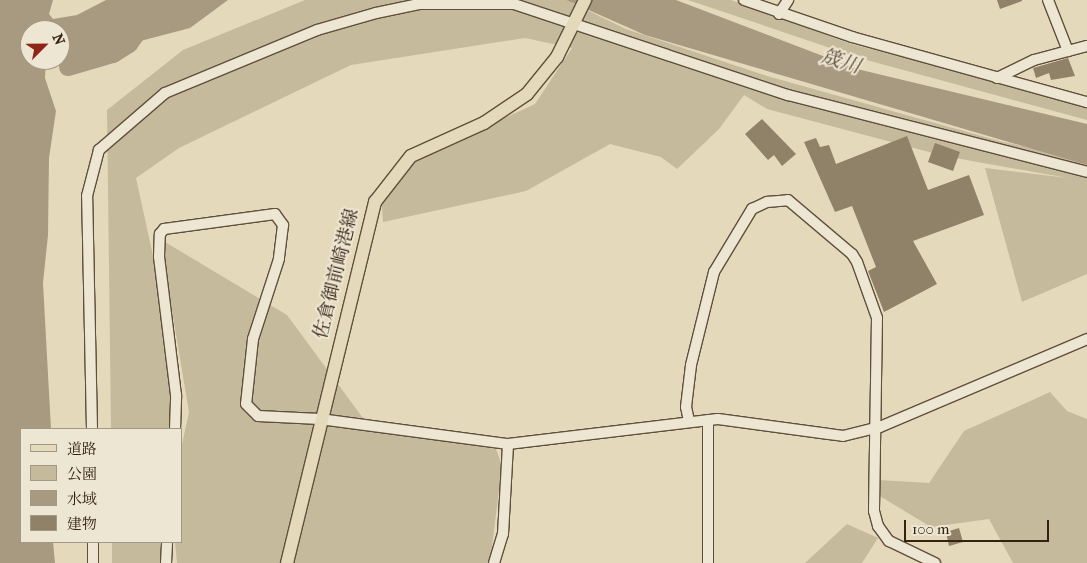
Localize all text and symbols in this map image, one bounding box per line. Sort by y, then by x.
north arrow [20,20,70,70]
text: N [48,31,68,48]
water label: 筬川 [818,44,864,78]
street label: 佐倉御前崎港線 [310,207,364,341]
legend [20,428,182,543]
text: 道路 [67,440,97,458]
text: 公園 [67,465,97,483]
text: 水域 [67,490,97,508]
scale bar [907,510,1052,542]
text: 建物 [67,515,97,533]
text: 100 m [912,520,950,538]

